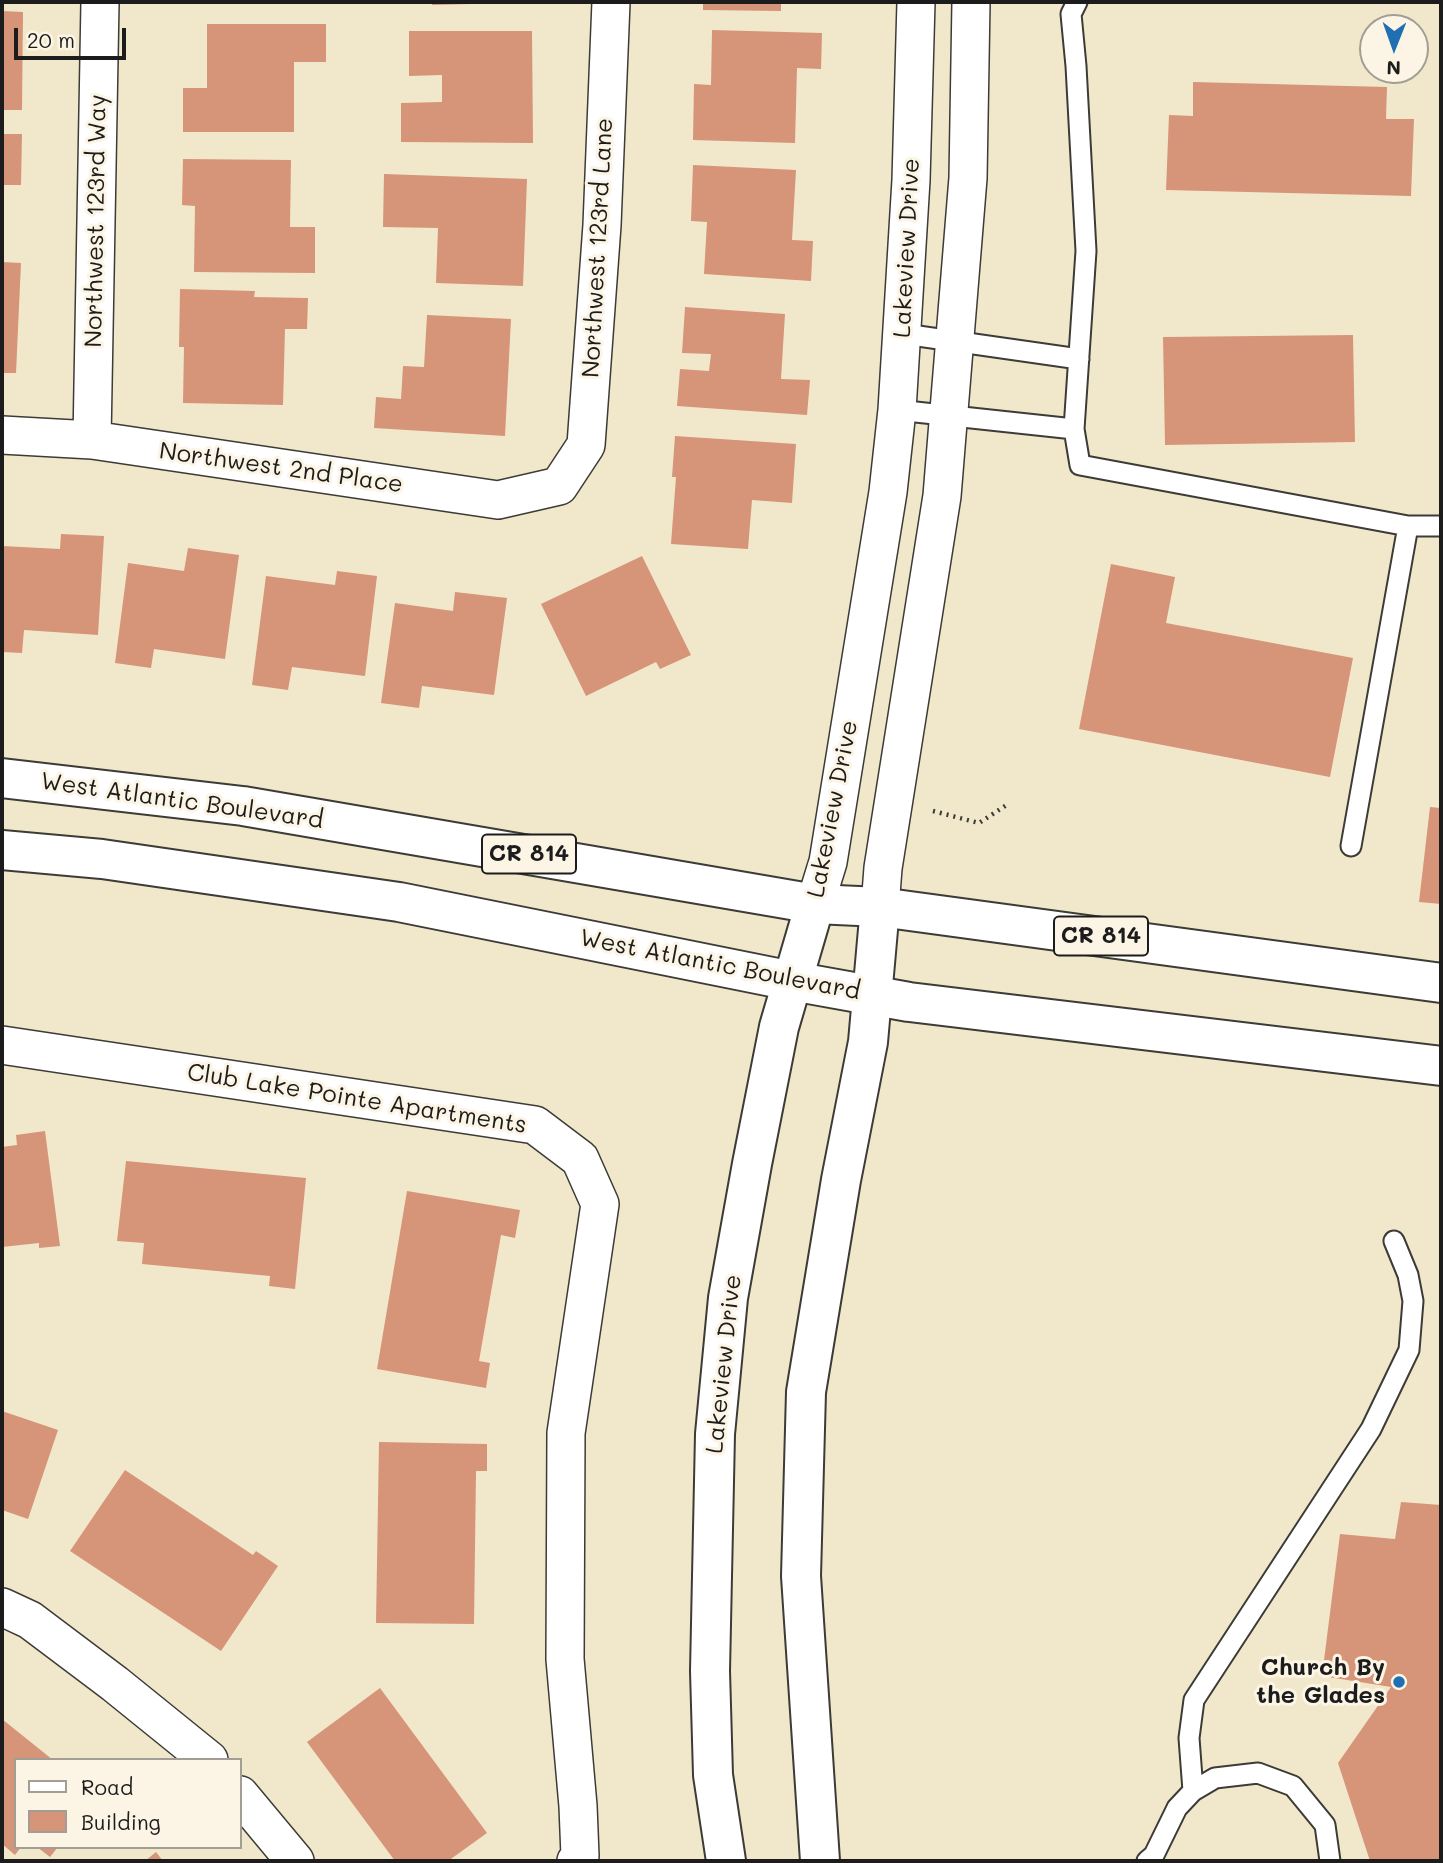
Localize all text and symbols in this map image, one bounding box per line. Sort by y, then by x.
scale bar [18,14,130,58]
north arrow [1359,14,1429,84]
text: 20 m [27,26,75,53]
text: N [1386,56,1401,81]
street label: Northwest 123rd Way [79,94,113,348]
street label: Northwest 123rd Lane [577,117,619,379]
street label: Lakeview Drive [888,157,926,339]
street label: Northwest 2nd Place [157,437,405,499]
street label: Lakeview Drive [802,718,864,900]
street label: West Atlantic Boulevard [39,767,325,835]
road number: CR 814 [482,834,576,874]
road number: CR 814 [1054,917,1148,956]
street label: West Atlantic Boulevard [577,924,863,1006]
street label: Club Lake Pointe Apartments [185,1058,529,1140]
street label: Lakeview Drive [700,1273,748,1455]
place label: Church By the Glades [1256,1654,1385,1710]
marker: Church By the Glades [1391,1674,1407,1690]
legend [14,1758,242,1849]
text: Road [81,1773,133,1800]
text: Building [81,1808,161,1835]

